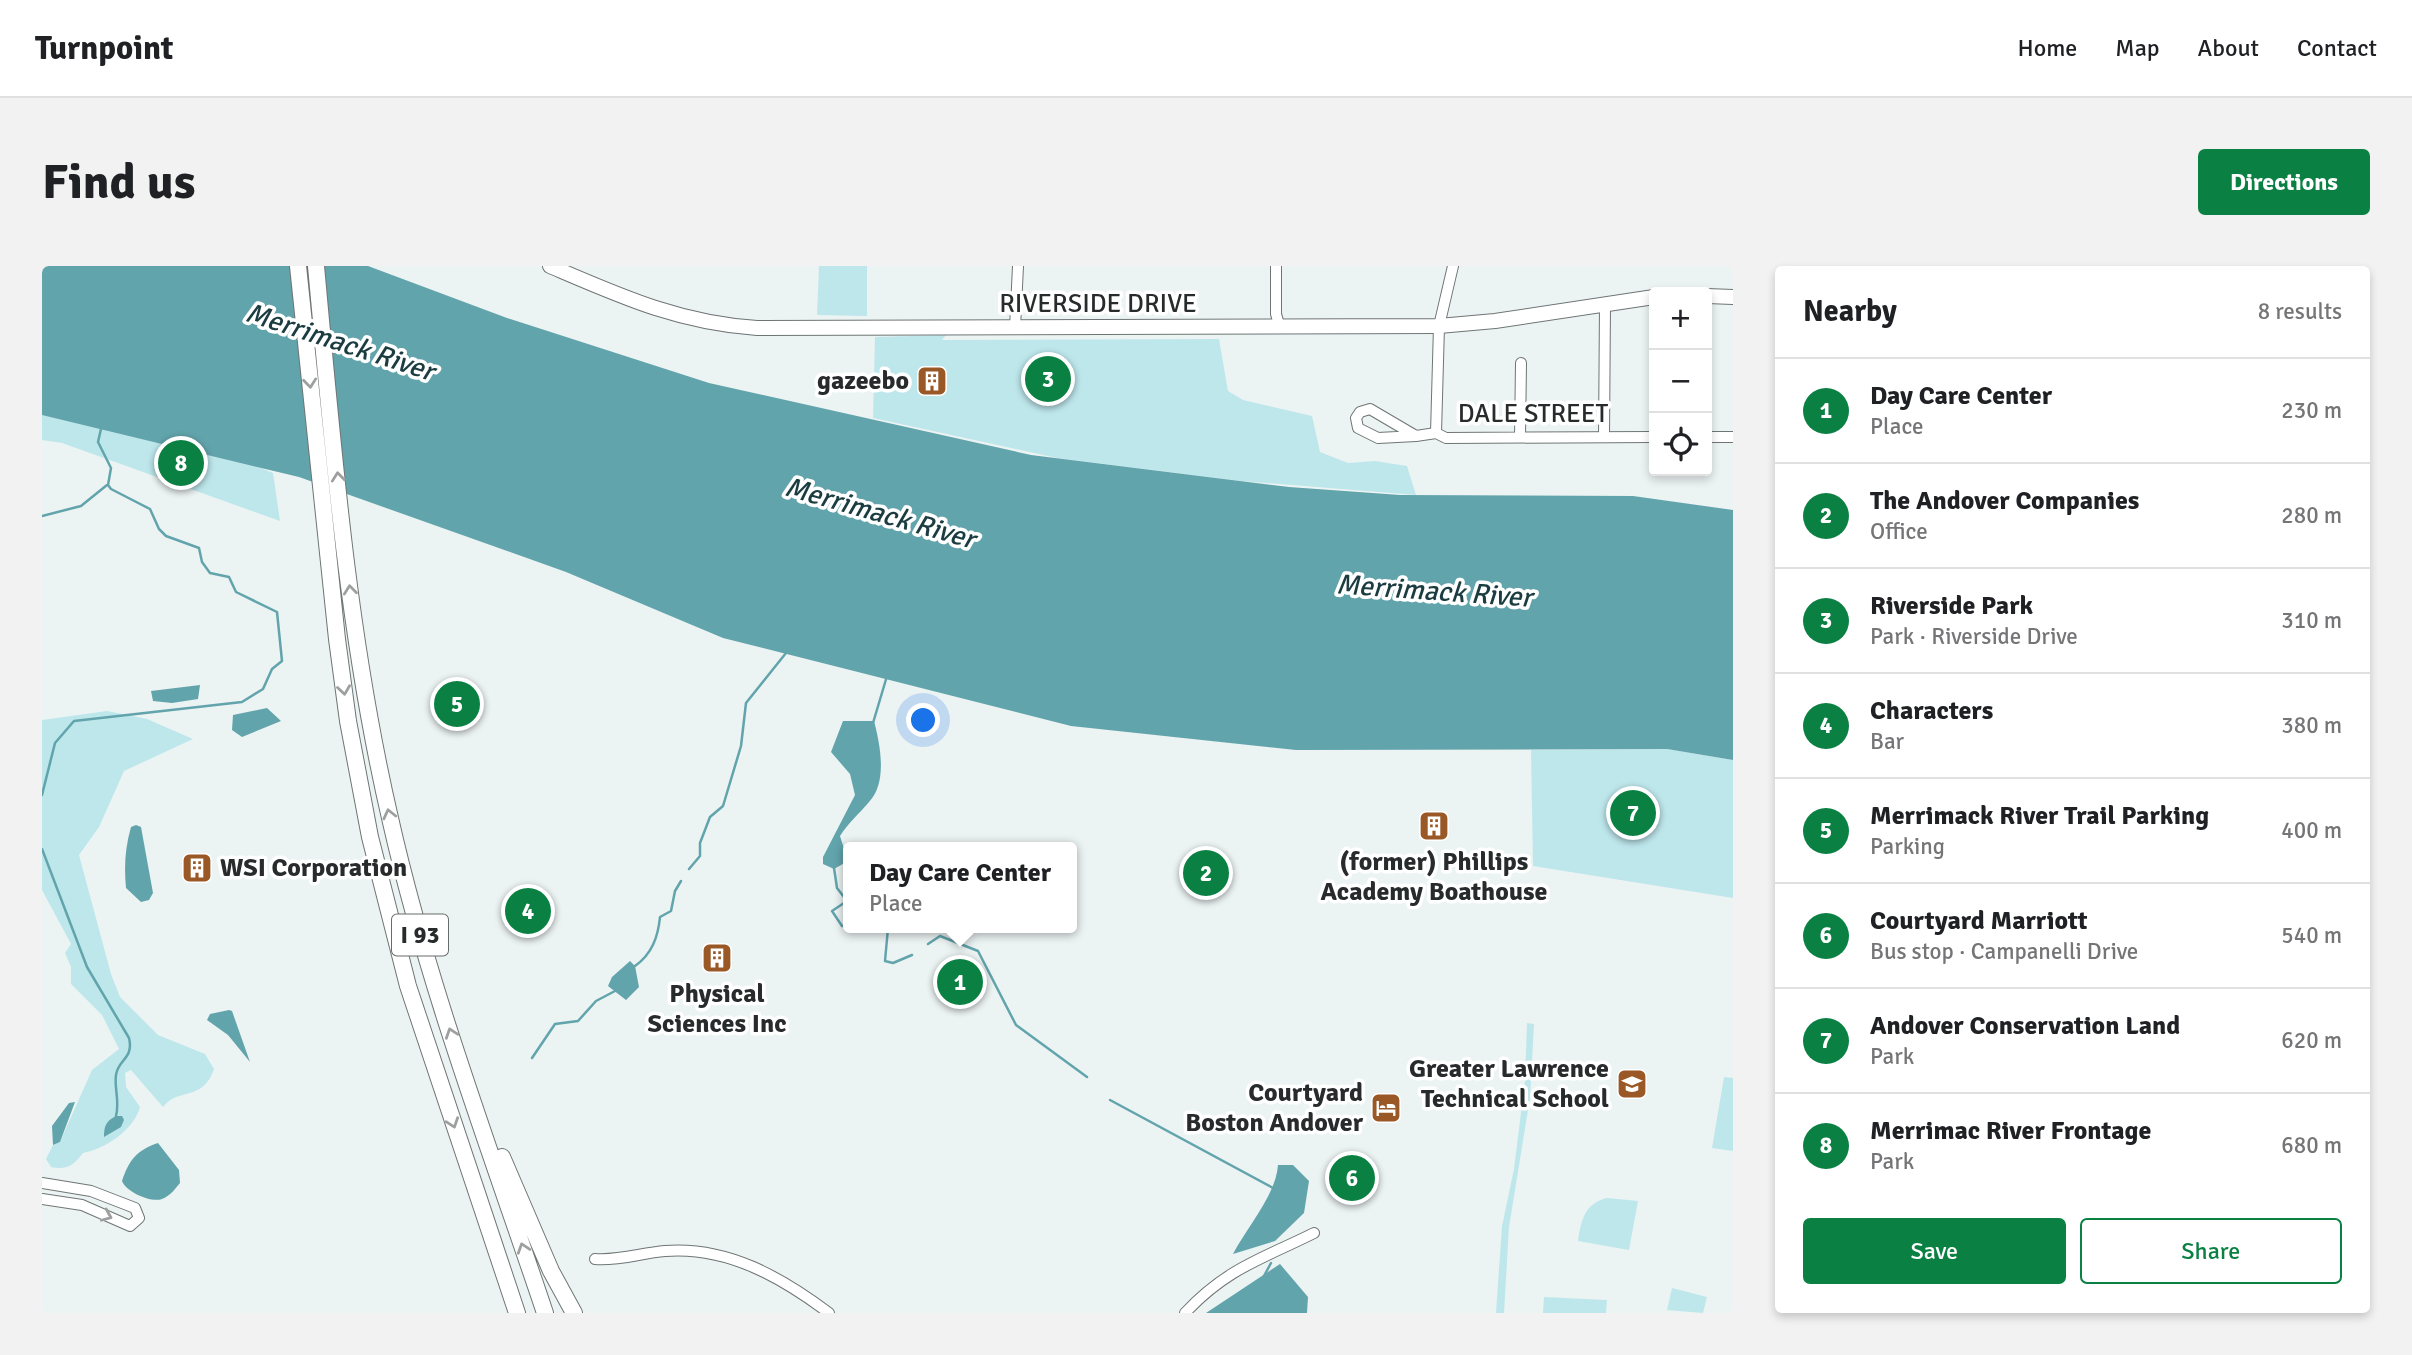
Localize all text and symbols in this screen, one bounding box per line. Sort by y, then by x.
text: Turnpoint [35,28,173,69]
text: Home [2017,33,2077,63]
text: Map [2115,33,2160,63]
text: About [2198,33,2259,63]
text: Contact [2297,33,2377,63]
button: Directions [2198,149,2370,215]
text: Find us [42,152,195,212]
map controls [1649,287,1712,476]
button: + [1649,287,1712,350]
street label: RIVERSIDE DRIVE [999,288,1197,320]
text: Nearby [1803,293,1897,330]
water label: Merrimack River [242,296,442,390]
text: 8 results [2258,297,2342,326]
button: − [1649,350,1712,413]
pin: 3 [1025,353,1071,405]
building icon: gazeebo [915,364,949,398]
place label: gazeebo [817,365,909,397]
one-way arrow [303,377,318,388]
text: Day Care Center [1870,380,2052,412]
text: 1 [1820,396,1832,425]
text: 230 m [2281,396,2342,425]
street label: DALE STREET [1458,398,1608,430]
text: Place [1870,412,1924,441]
button: locate [1649,413,1712,476]
pin: 8 [158,437,204,489]
water label: Merrimack River [781,470,982,557]
one-way arrow [331,471,346,482]
text: The Andover Companies [1870,485,2139,517]
text: 2 [1820,501,1832,530]
text: 280 m [2281,501,2342,530]
text: Office [1870,517,1928,546]
water label: Merrimack River [1335,567,1537,615]
one-way arrow [343,584,358,595]
text: Riverside Park [1870,590,2033,622]
text: 3 [1820,606,1832,635]
text: 310 m [2281,606,2342,635]
text: Park · Riverside Drive [1870,622,2078,651]
pin: 5 [434,678,480,730]
one-way arrow [336,684,351,695]
text: Characters [1870,695,1993,727]
your location [906,703,940,737]
text: 4 [1820,711,1832,740]
text: 380 m [2281,711,2342,740]
text: Bar [1870,727,1904,756]
pin: 7 [1610,787,1656,839]
text: Merrimack River Trail Parking [1870,800,2209,832]
one-way arrow [383,808,397,820]
building icon: (former) Phillips Academy Boathouse [1417,809,1451,843]
text: 5 [1820,816,1832,845]
text: 400 m [2281,816,2342,845]
text: Parking [1870,832,1945,861]
popup [843,842,1077,933]
place label: (former) Phillips Academy Boathouse [1321,846,1548,908]
pin: 2 [1183,847,1229,899]
building icon: WSI Corporation [180,851,214,885]
place label: WSI Corporation [220,852,407,884]
text: Day Care Center [869,857,1051,889]
pin: 4 [505,885,551,937]
text: Place [869,889,923,918]
text: Courtyard Marriott [1870,905,2087,937]
road number: I 93 [392,914,448,956]
text: 6 [1820,921,1832,950]
text: 540 m [2281,921,2342,950]
text: Bus stop · Campanelli Drive [1870,937,2138,966]
building icon: Physical Sciences Inc [700,941,734,975]
pin: 1 [937,956,983,1008]
place label: Physical Sciences Inc [648,978,787,1040]
text: Andover Conservation Land [1870,1010,2180,1042]
text: 7 [1820,1026,1832,1055]
text: 620 m [2281,1026,2342,1055]
one-way arrow [444,1027,459,1039]
text: Park [1870,1042,1914,1071]
place label: Greater Lawrence Technical School [1409,1053,1609,1115]
school or university icon: Greater Lawrence Technical School [1615,1067,1649,1101]
place label: Courtyard Boston Andover [1185,1077,1364,1139]
hotel icon: Courtyard Boston Andover [1369,1091,1403,1125]
text: Merrimac River Frontage [1870,1115,2151,1147]
one-way arrow [445,1117,459,1129]
text: 8 [1820,1131,1832,1160]
text: 680 m [2281,1131,2342,1160]
text: Park [1870,1147,1914,1176]
pin: 6 [1329,1152,1375,1204]
one-way arrow [100,1208,113,1222]
button: Save [1803,1218,2066,1284]
button: Share [2080,1218,2342,1284]
one-way arrow [517,1243,531,1255]

